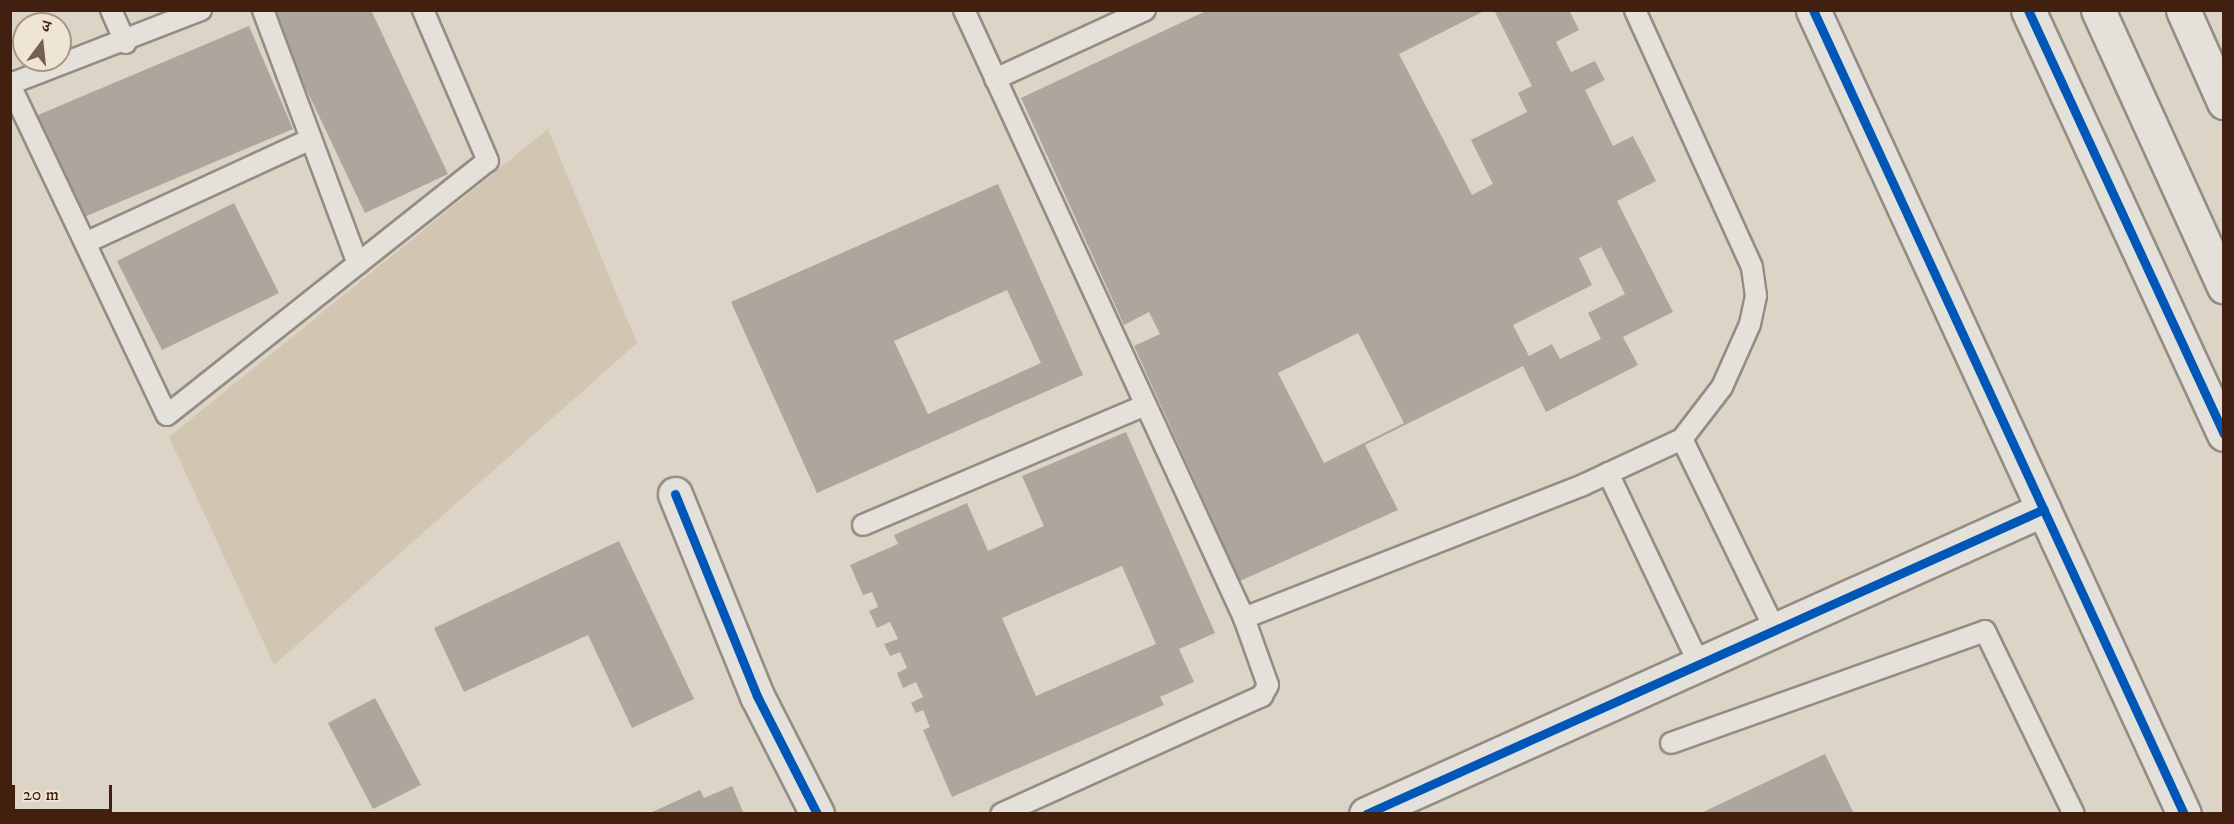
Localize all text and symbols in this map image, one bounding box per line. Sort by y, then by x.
north arrow [12,12,72,72]
text: उ [40,16,53,37]
scale bar [15,773,116,811]
text: 20 m [23,784,59,806]

